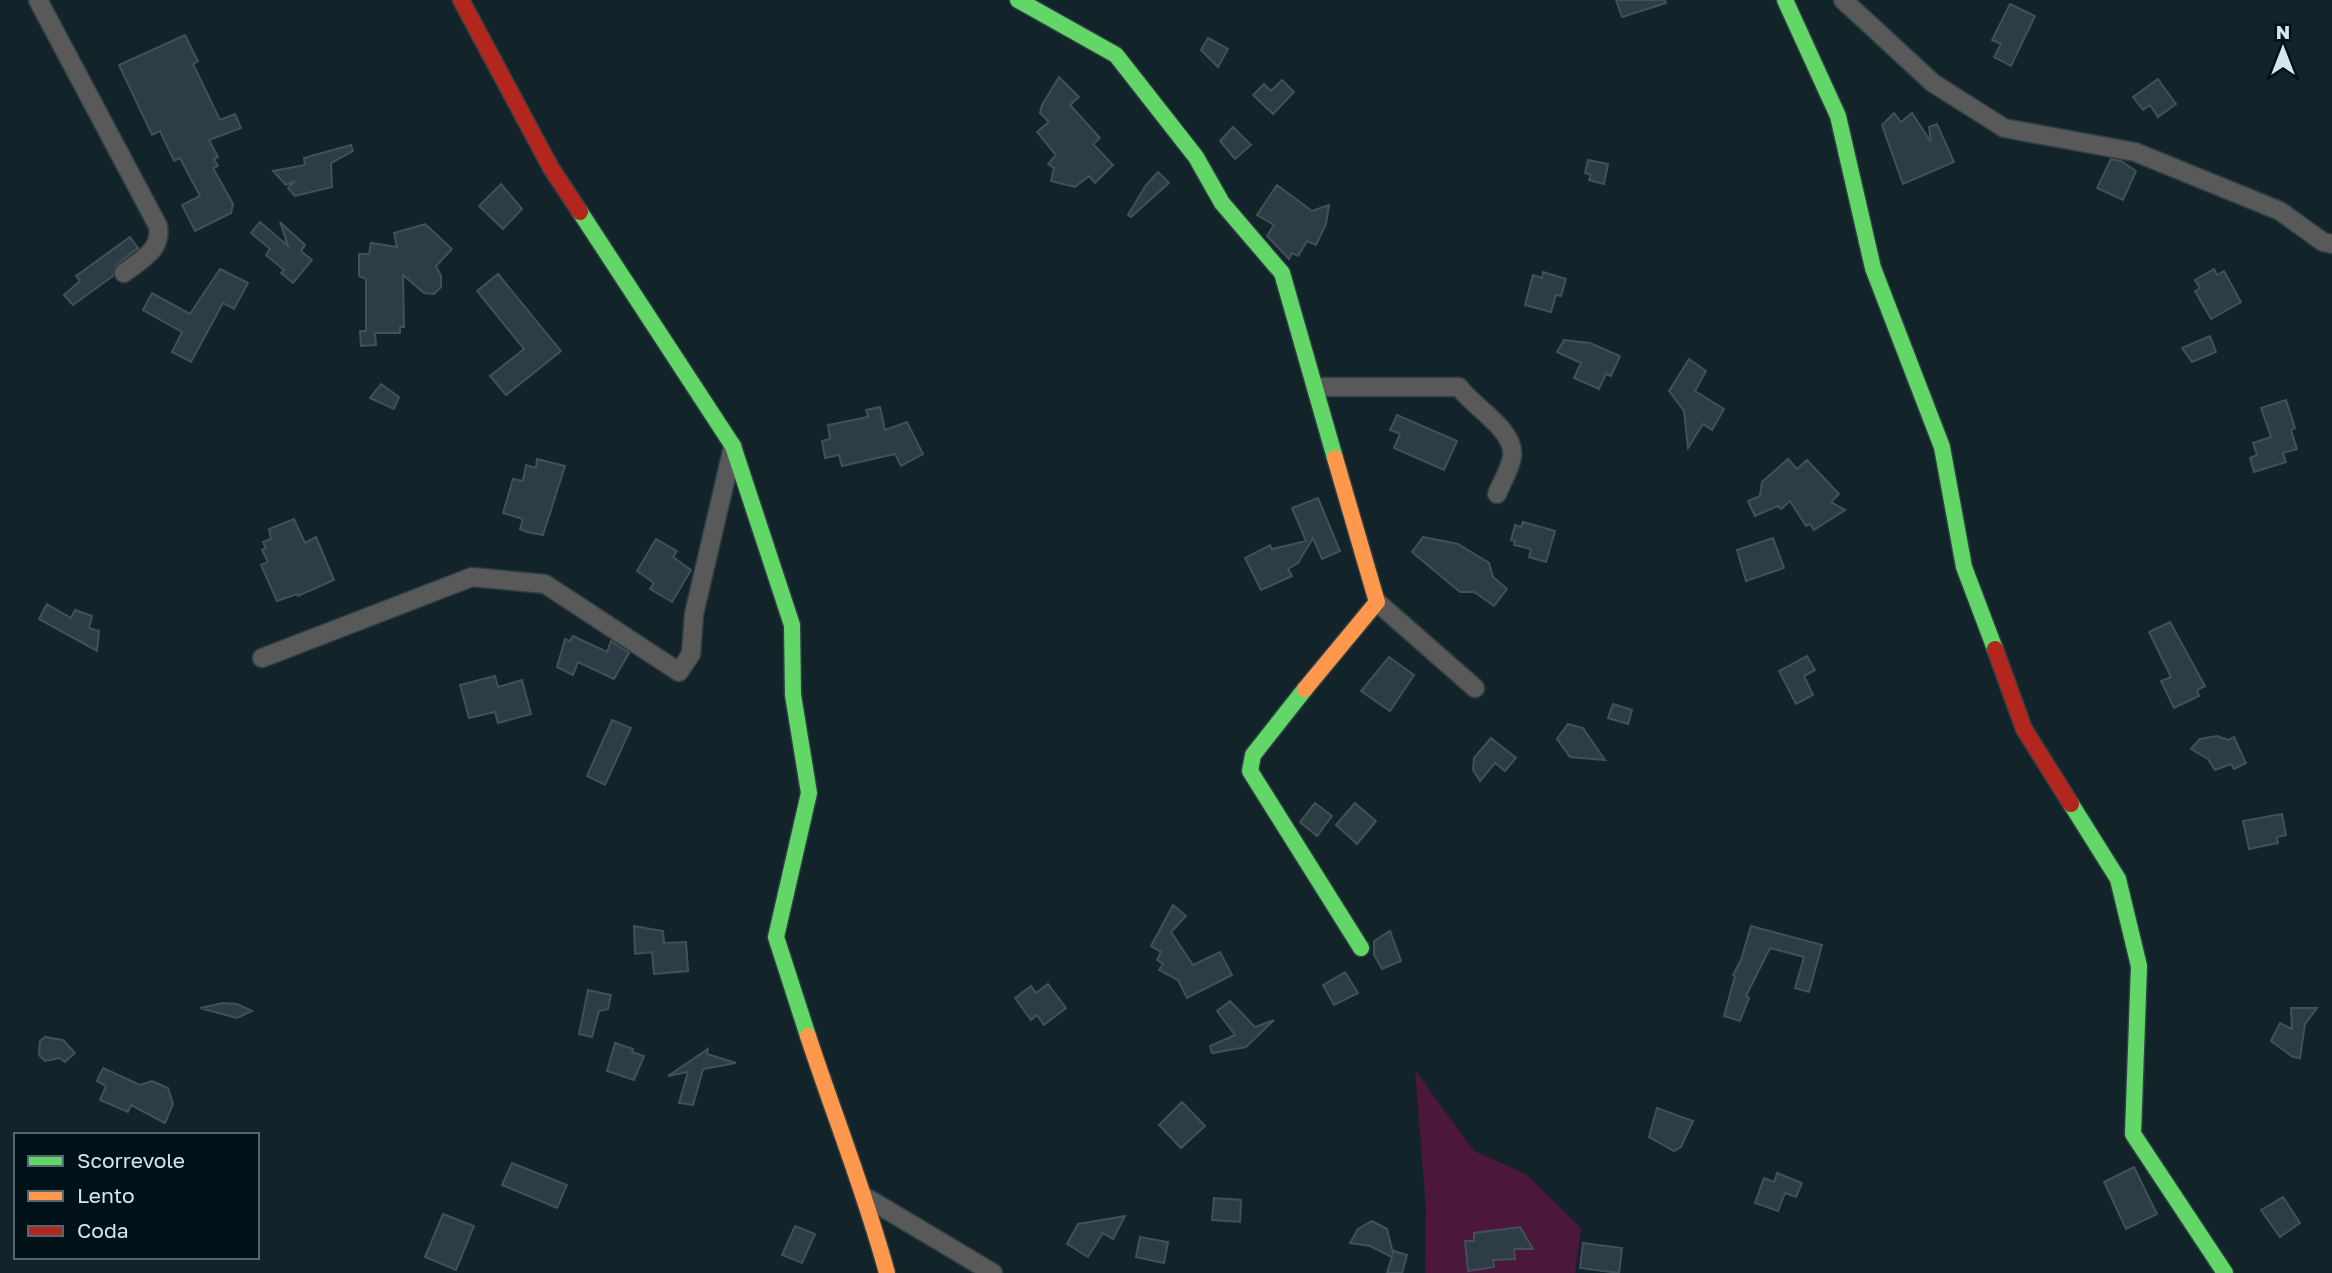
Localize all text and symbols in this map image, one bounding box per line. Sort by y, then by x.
north arrow [2248,14,2318,84]
text: N [2276,20,2290,43]
legend [14,1133,259,1259]
text: Scorrevole [77,1147,185,1173]
text: Lento [77,1182,135,1208]
text: Coda [77,1217,129,1243]

